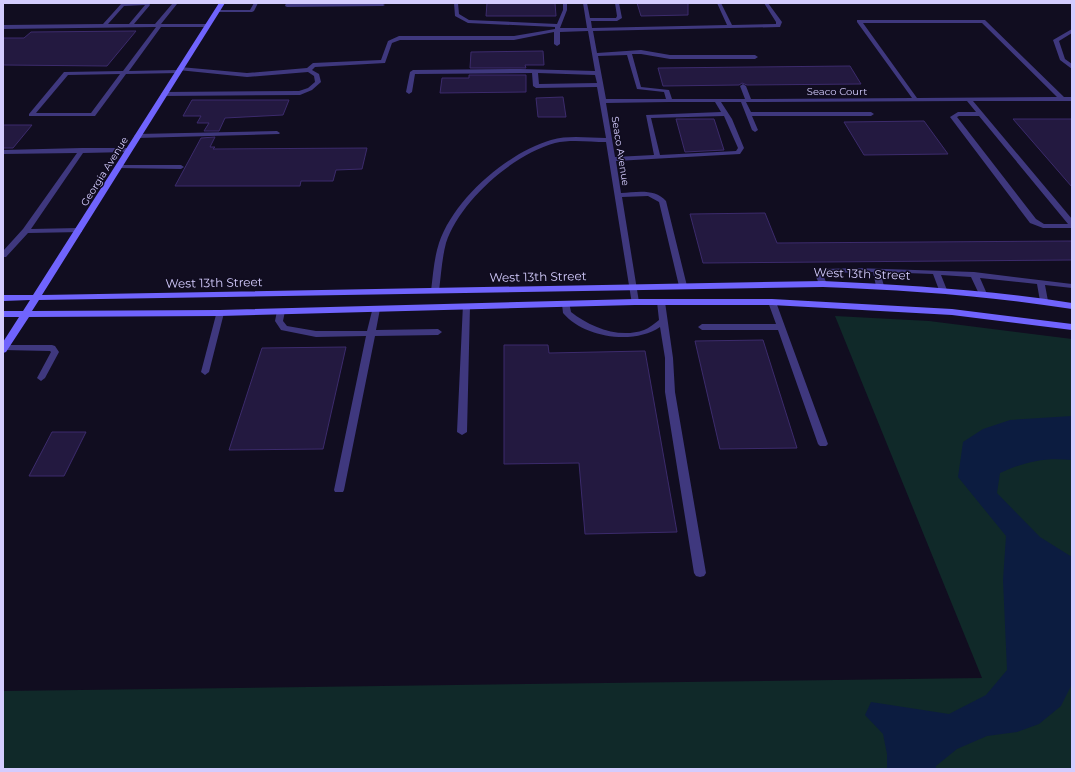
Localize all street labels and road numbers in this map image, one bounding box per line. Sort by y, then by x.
street label: Seaco Court [807,85,867,98]
street label: Seaco Avenue [609,115,632,187]
street label: Georgia Avenue [78,134,131,209]
street label: West 13th Street [813,264,911,283]
street label: West 13th Street [489,268,587,285]
street label: West 13th Street [165,274,263,291]

